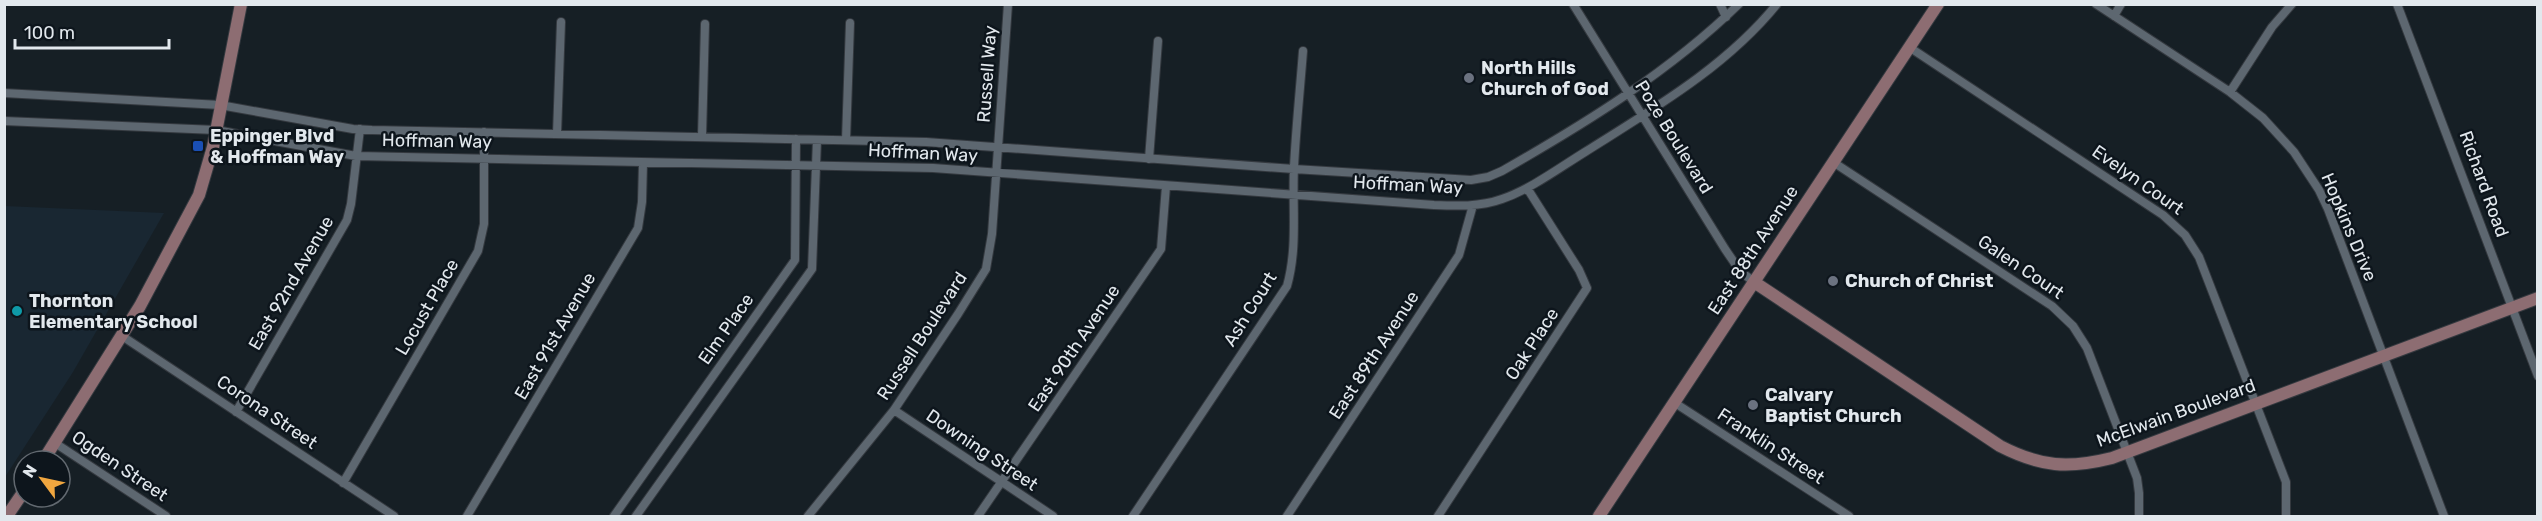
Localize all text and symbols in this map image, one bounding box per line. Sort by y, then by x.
scale bar [15,12,170,50]
text: 100 m [24,22,75,44]
street label: Russell Way [973,24,1001,123]
place label: North Hills Church of God [1481,57,1609,100]
marker: North Hills Church of God [1462,71,1476,85]
street label: Poze Boulevard [1630,76,1718,198]
place label: Eppinger Blvd & Hoffman Way [210,125,344,168]
street label: Richard Road [2455,128,2513,240]
street label: Hoffman Way [382,129,492,153]
marker: Eppinger Blvd & Hoffman Way [191,139,205,153]
street label: Hoffman Way [867,139,979,167]
street label: Evelyn Court [2088,140,2188,220]
street label: Hopkins Drive [2316,170,2382,284]
street label: Hoffman Way [1352,171,1464,199]
street label: East 88th Avenue [1703,181,1803,319]
street label: East 92nd Avenue [244,212,338,354]
street label: Galen Court [1974,230,2068,304]
street label: Locust Place [391,255,463,359]
street label: Russell Boulevard [872,268,972,404]
street label: Ash Court [1219,268,1281,350]
street label: East 91st Avenue [510,269,600,403]
place label: Church of Christ [1845,270,1993,292]
marker: Church of Christ [1826,274,1840,288]
street label: East 90th Avenue [1023,280,1125,416]
street label: East 89th Avenue [1324,287,1424,423]
street label: Elm Place [694,289,758,369]
place label: Thornton Elementary School [29,290,198,333]
marker: Thornton Elementary School [10,304,24,318]
street label: Oak Place [1501,304,1563,384]
street label: Corona Street [213,370,321,454]
street label: McElwain Boulevard [2094,374,2258,452]
place label: Calvary Baptist Church [1765,384,1902,427]
marker: Calvary Baptist Church [1746,398,1760,412]
street label: Franklin Street [1713,403,1829,489]
street label: Downing Street [922,404,1042,496]
street label: Ogden Street [68,426,172,506]
north arrow [12,449,72,509]
text: N [19,461,41,481]

